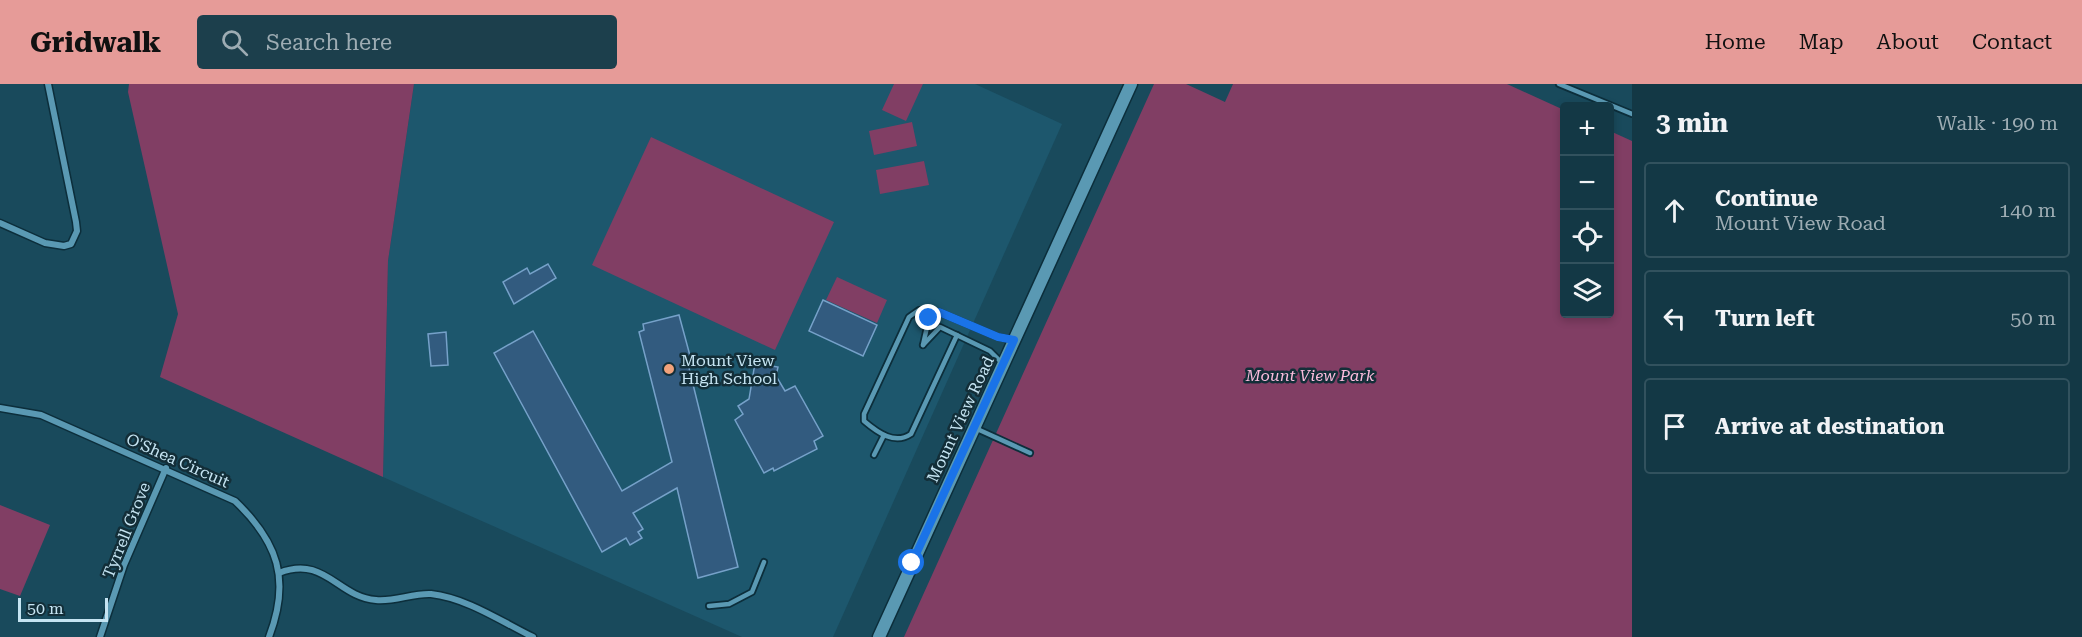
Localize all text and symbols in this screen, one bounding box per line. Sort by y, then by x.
search box [197,15,617,69]
text: Gridwalk [30,26,161,59]
icon: search [218,26,251,59]
text: Search here [266,30,392,55]
text: Home [1705,30,1766,54]
text: Map [1799,30,1844,54]
text: About [1877,30,1939,54]
text: Contact [1972,30,2052,54]
map controls [1560,102,1614,318]
button: + [1560,102,1614,156]
text: 3 min [1656,108,1728,138]
text: Walk · 190 m [1937,111,2058,135]
button: − [1560,156,1614,210]
text: Continue [1715,186,1818,211]
icon: ahead [1658,194,1691,227]
text: 140 m [1999,198,2056,222]
button: locate [1560,210,1614,264]
text: Mount View Road [1715,211,1886,235]
button: layers [1560,264,1614,318]
icon: left [1658,302,1691,335]
route end [915,304,941,330]
text: Turn left [1715,306,1815,331]
text: 50 m [2010,306,2056,330]
place label: Mount View High School [681,351,777,388]
street label: Mount View Road [923,353,998,485]
marker: Mount View High School [662,362,676,376]
park label: Mount View Park [1245,366,1375,385]
icon: arrive [1658,410,1691,443]
text: Arrive at destination [1715,414,1944,439]
street label: O'Shea Circuit [123,429,232,492]
street label: Tyrrell Grove [99,479,154,581]
route start [898,549,924,575]
scale bar [18,595,108,622]
text: 50 m [27,599,64,618]

